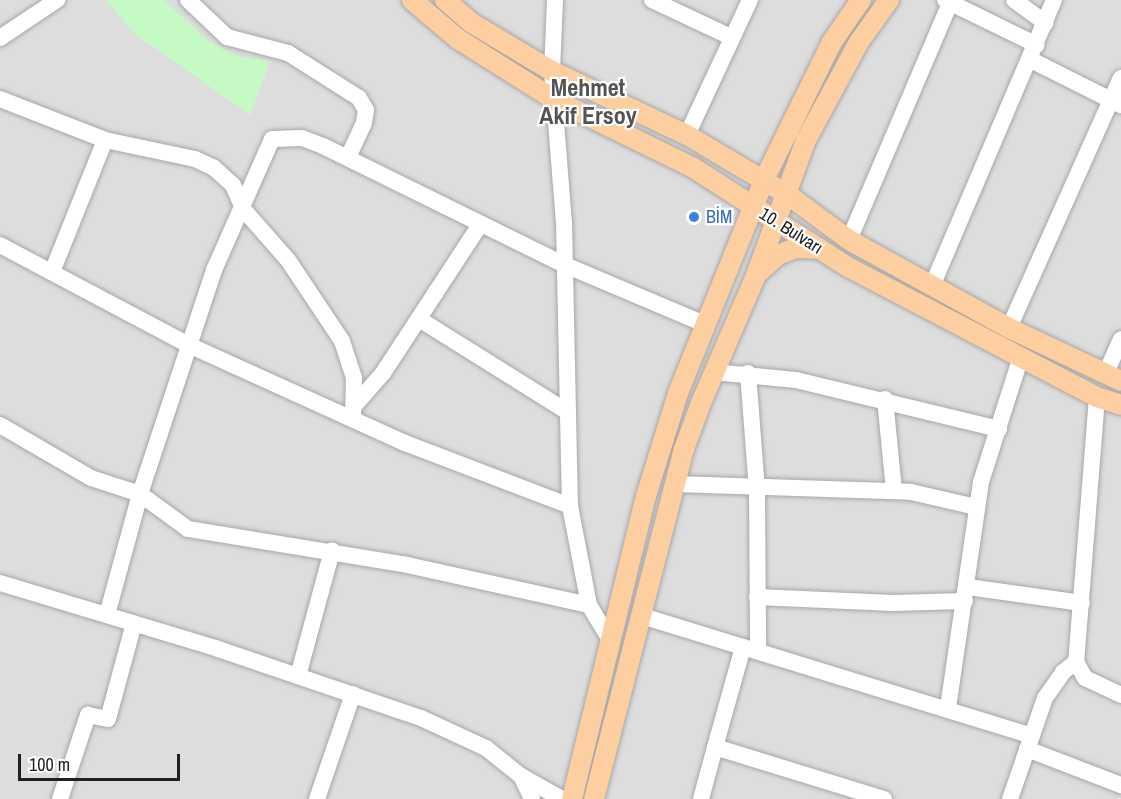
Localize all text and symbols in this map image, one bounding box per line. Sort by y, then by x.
district label: Mehmet Akif Ersoy [539,74,637,130]
street label: 10. Bulvarı [755,203,827,259]
place label: BİM [706,206,732,228]
marker: BİM [687,210,701,224]
scale bar [21,742,183,780]
text: 100 m [29,752,70,777]

